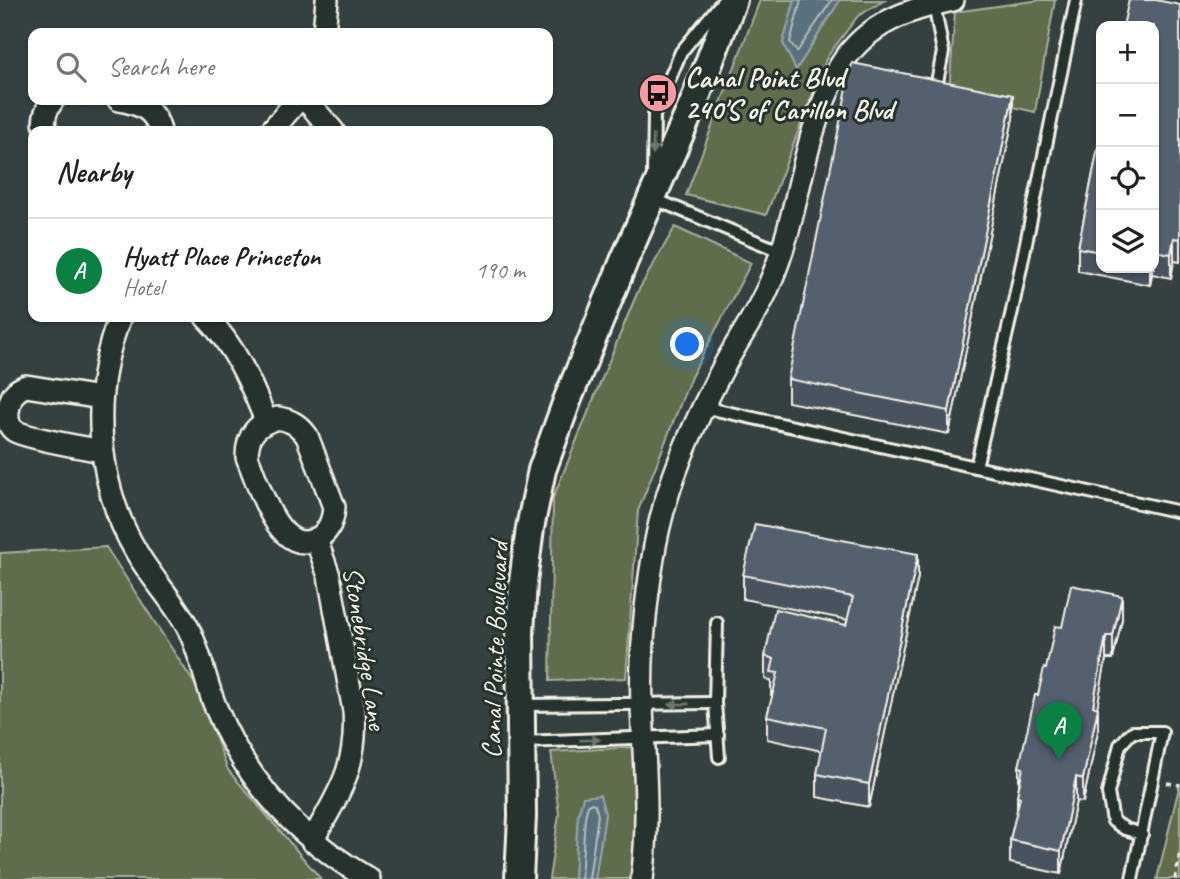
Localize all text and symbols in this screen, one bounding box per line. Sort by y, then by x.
map controls [1096,21,1159,273]
button: + [1096,21,1159,84]
search box [28,28,553,105]
icon: search [52,48,90,86]
text: Search here [108,50,214,83]
place label: Canal Point Blvd 240'S of Carillon Blvd [685,60,897,127]
bus stop icon: Canal Point Blvd 240'S of Carillon Blvd [637,72,679,114]
button: − [1096,84,1159,147]
one-way arrow [647,134,659,156]
button: locate [1096,147,1159,210]
text: Nearby [56,153,132,191]
button: layers [1096,210,1159,273]
text: Hyatt Place Princeton [123,240,320,273]
text: A [73,256,85,285]
text: 190 m [476,256,525,285]
text: Hotel [123,273,163,302]
your location [670,327,704,361]
street label: Canal Pointe Boulevard [473,537,516,759]
street label: Stonebridge Lane [335,564,396,734]
one-way arrow [667,698,689,709]
pin: A [1036,702,1082,760]
one-way arrow [579,734,601,746]

